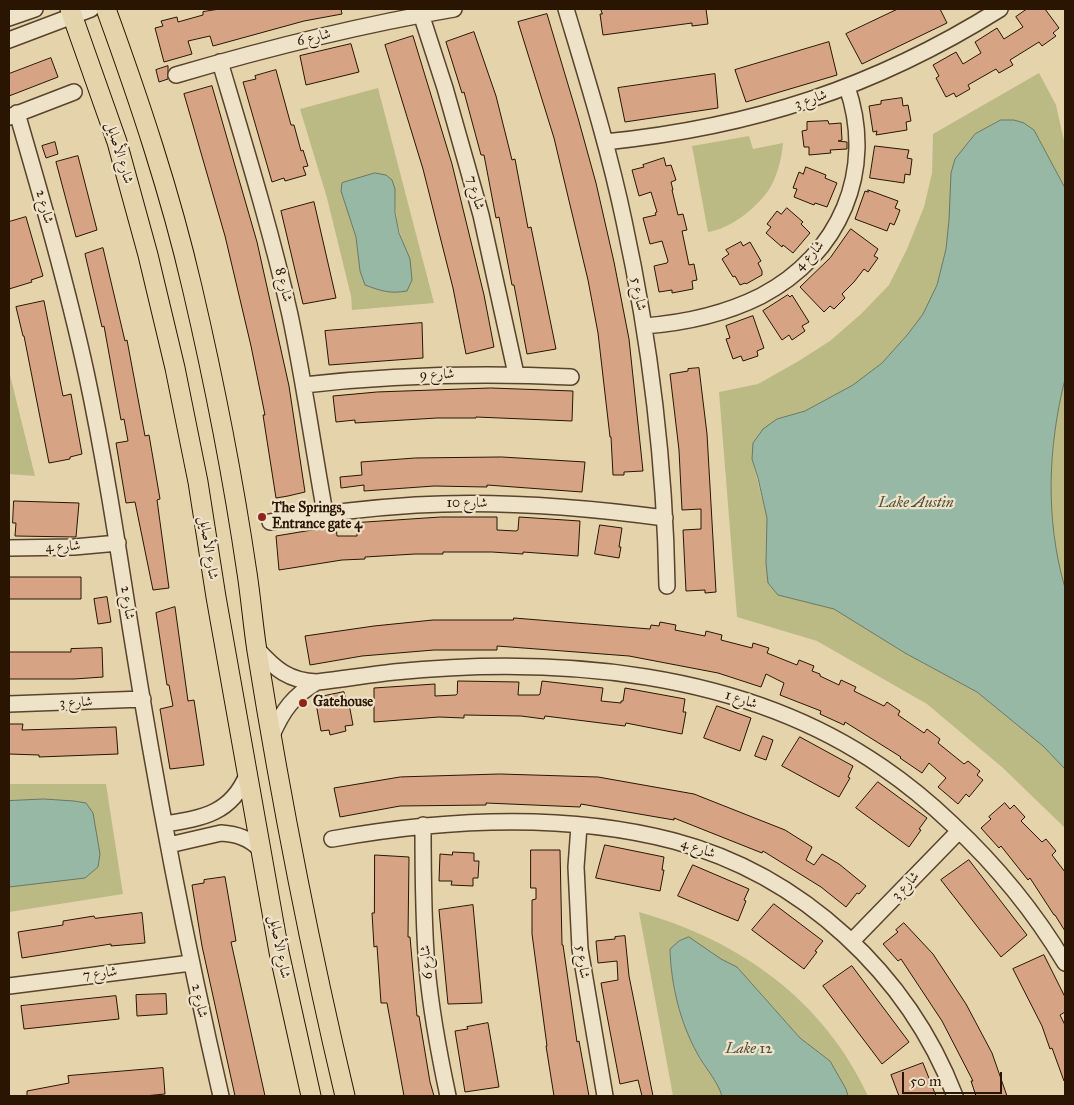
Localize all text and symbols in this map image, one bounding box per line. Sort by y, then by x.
street label: شارع 6 [295,26,333,50]
street label: شارع 3 [793,87,829,113]
street label: شارع الأصايل [102,120,136,186]
street label: شارع 7 [462,174,488,212]
street label: شارع 2 [31,188,57,226]
street label: شارع 4 [792,237,828,275]
street label: شارع 8 [271,266,295,304]
street label: شارع 5 [627,276,649,312]
street label: شارع 9 [419,366,455,384]
water label: Lake Austin [878,494,954,512]
street label: شارع 10 [447,496,487,512]
place label: The Springs, Entrance gate 4 [272,501,362,534]
marker: The Springs, Entrance gate 4 [256,511,268,523]
street label: شارع الأصايل [195,515,221,581]
street label: شارع 4 [45,538,81,556]
street label: شارع 2 [116,585,138,621]
street label: شارع 1 [723,687,759,713]
street label: شارع 3 [59,694,93,712]
place label: Gatehouse [313,695,373,711]
marker: Gatehouse [297,697,309,709]
street label: شارع 4 [679,835,717,863]
street label: شارع 3 [889,868,923,904]
street label: شارع الأصايل [265,914,293,980]
street label: شارع 6 [417,944,437,980]
street label: شارع 5 [572,944,592,980]
street label: شارع 7 [82,964,118,984]
street label: شارع 2 [187,983,211,1019]
water label: Lake 12 [725,1040,773,1058]
scale bar [904,1062,1004,1094]
text: 50 m [910,1072,942,1090]

